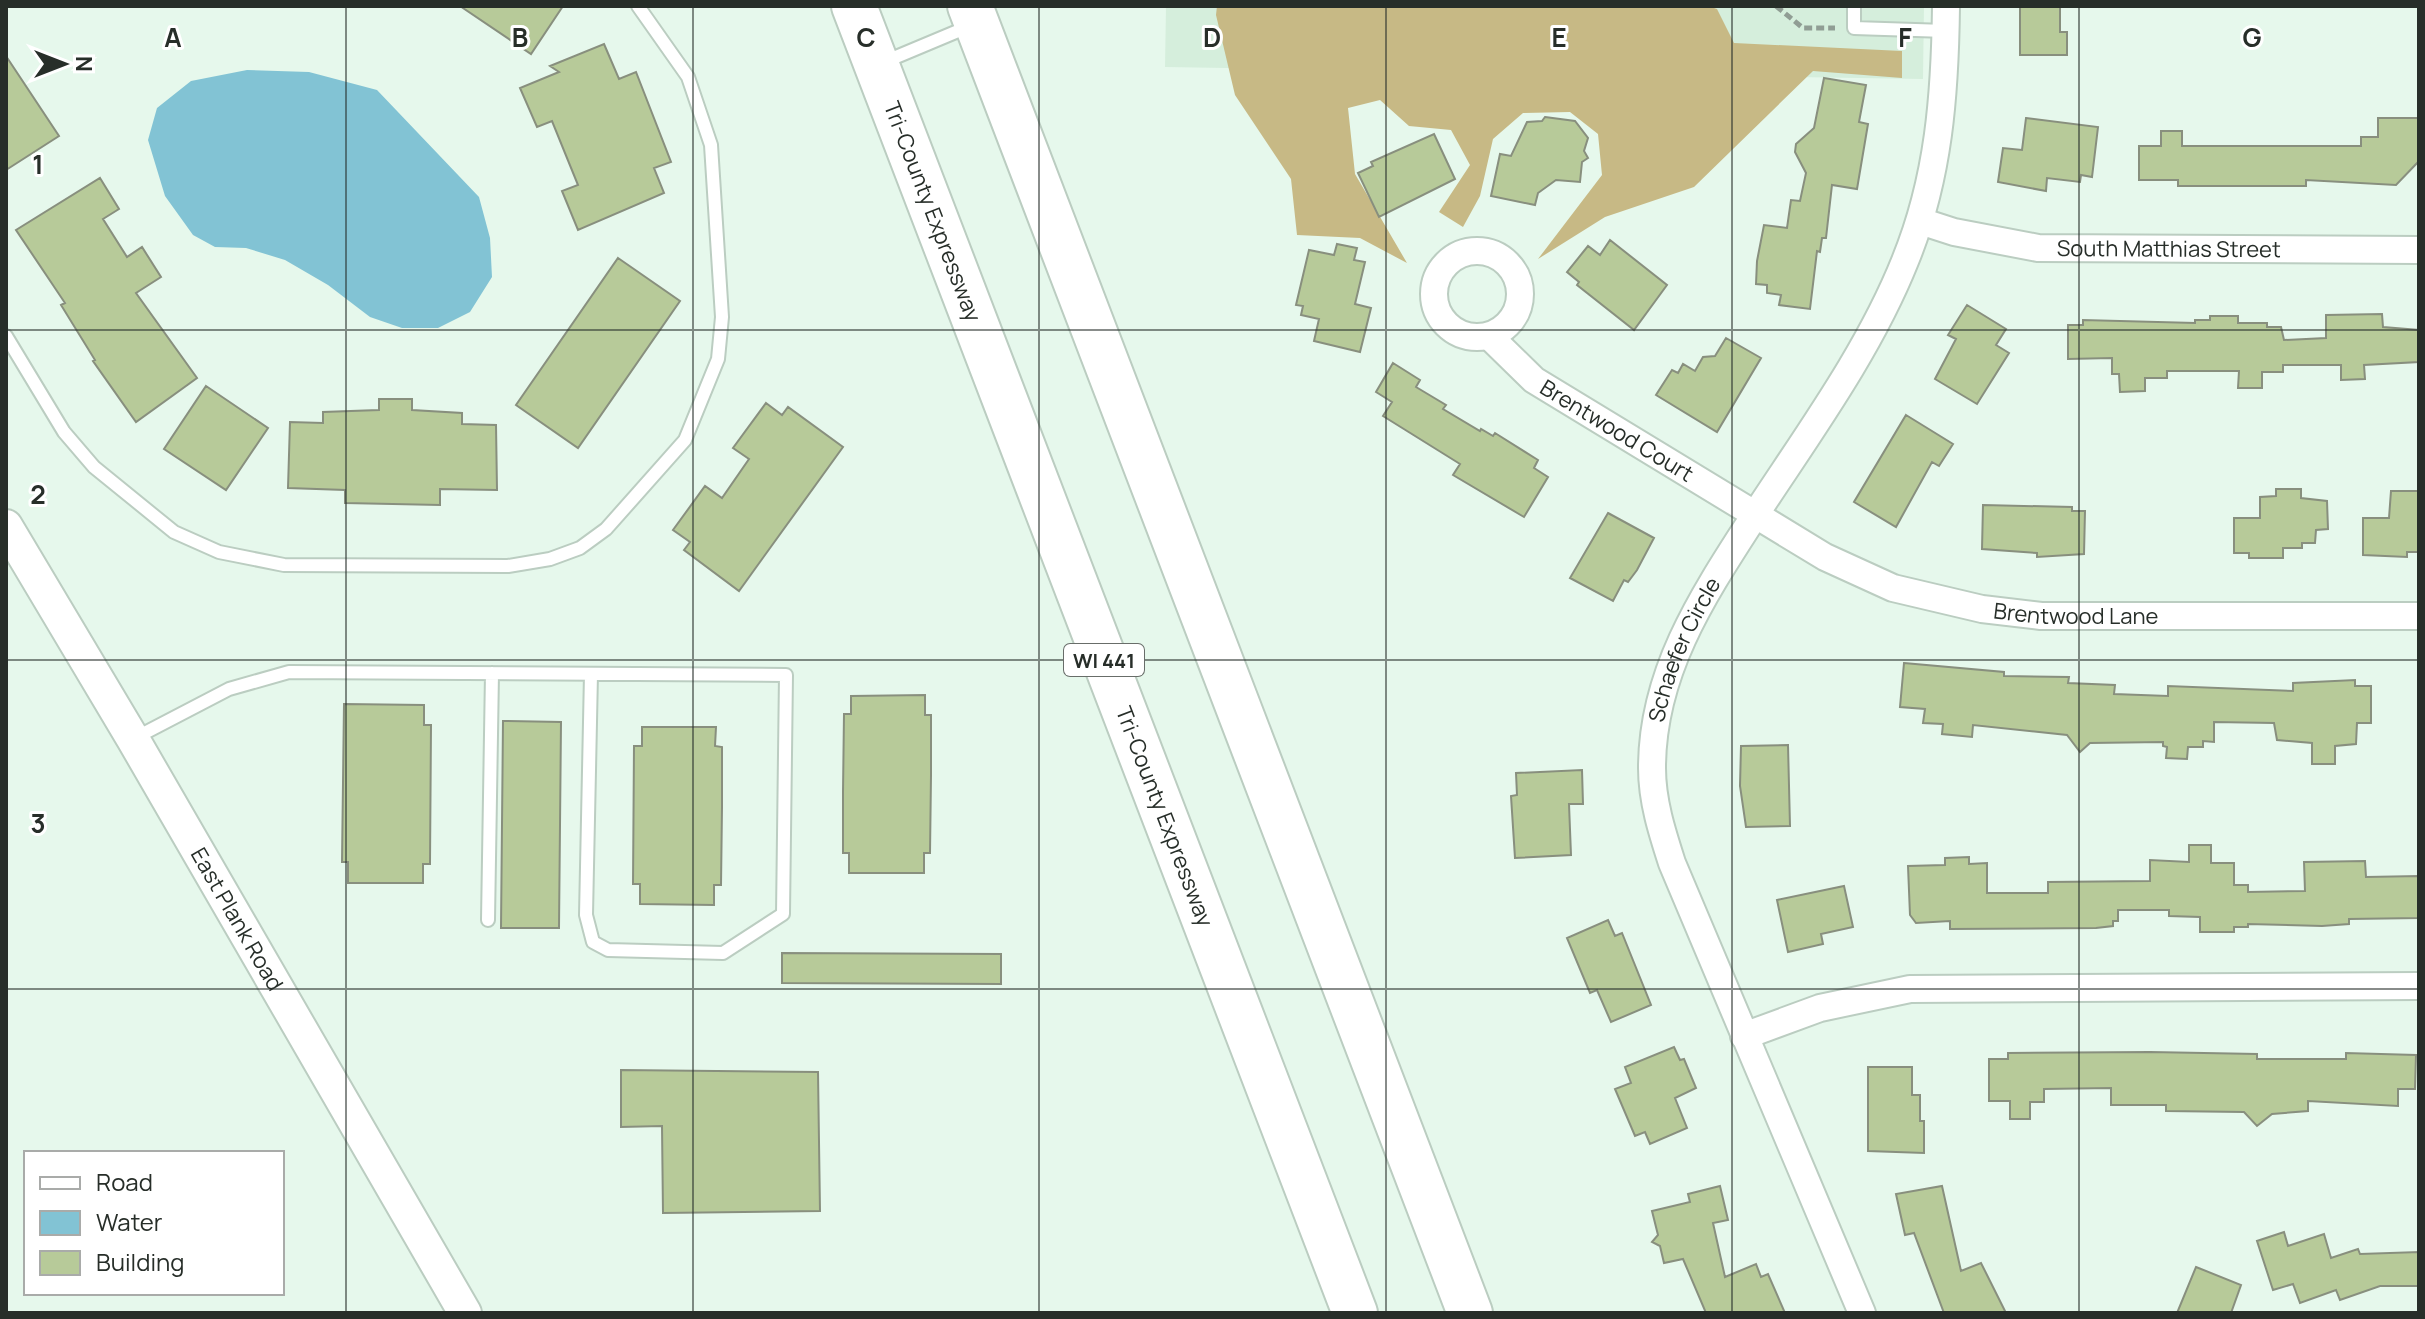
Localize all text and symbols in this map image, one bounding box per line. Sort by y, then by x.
text: A [164,19,182,55]
text: B [512,19,528,55]
text: C [856,19,876,55]
text: D [1203,19,1221,55]
text: E [1551,19,1567,55]
text: F [1898,19,1912,55]
text: G [2242,19,2262,55]
north arrow [24,24,104,104]
text: N [69,56,99,72]
street label: Tri-County Expressway [877,97,989,326]
text: 1 [32,146,44,182]
street label: South Matthias Street [2057,233,2281,264]
street label: Brentwood Court [1535,372,1699,489]
text: 2 [30,476,46,512]
street label: Schaefer Circle [1641,571,1727,725]
street label: Brentwood Lane [1992,595,2158,631]
road number: WI 441 [1064,644,1144,676]
street label: Tri-County Expressway [1109,702,1221,931]
text: 3 [30,805,46,841]
street label: East Plank Road [184,842,290,996]
legend [24,1151,284,1295]
text: Road [96,1165,153,1198]
text: Water [96,1205,163,1238]
text: Building [96,1245,184,1278]

